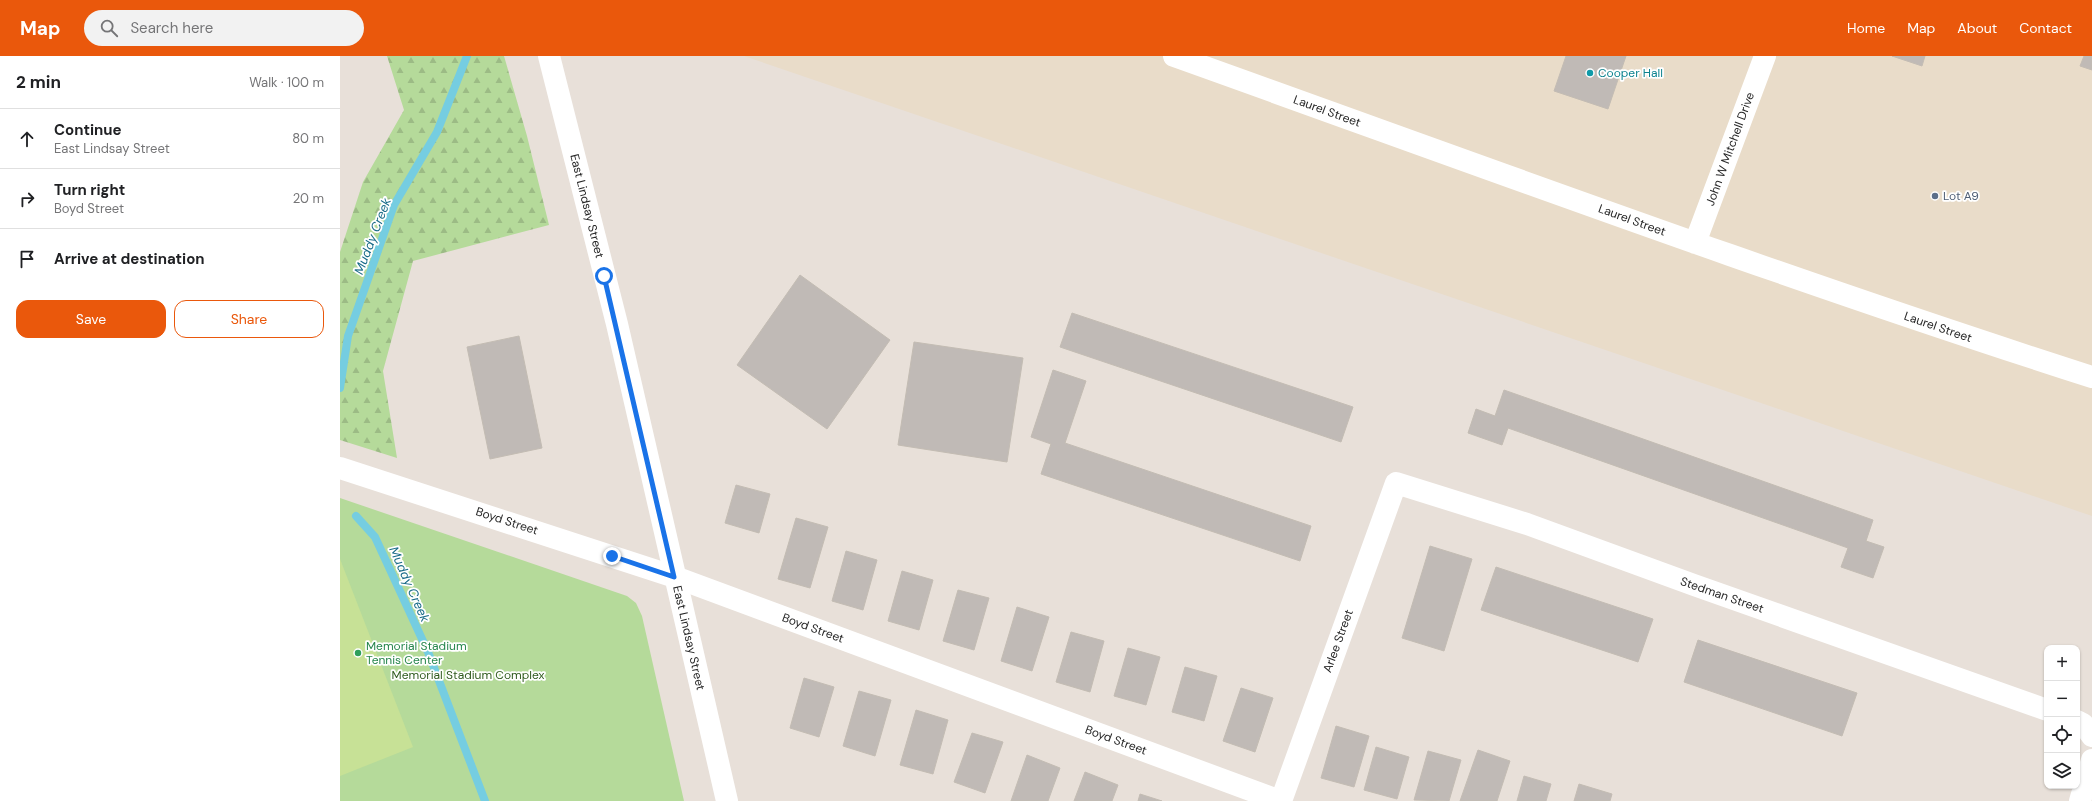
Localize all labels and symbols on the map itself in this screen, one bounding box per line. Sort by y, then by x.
place label: Cooper Hall [1598,65,1663,81]
marker: Cooper Hall [1585,68,1595,78]
street label: John W Mitchell Drive [1702,90,1758,208]
street label: Laurel Street [1291,91,1363,131]
street label: East Lindsay Street [566,152,608,260]
place label: Lot A9 [1943,188,1979,204]
marker: Lot A9 [1930,191,1940,201]
water label: Muddy Creek [350,195,395,277]
street label: Laurel Street [1596,200,1668,240]
route start [595,267,613,285]
street label: Laurel Street [1902,308,1974,346]
street label: Boyd Street [474,503,541,539]
water label: Muddy Creek [385,544,434,625]
route end [603,547,621,565]
street label: Stedman Street [1678,573,1766,617]
street label: East Lindsay Street [669,584,709,692]
street label: Arlee Street [1319,607,1357,675]
street label: Boyd Street [780,609,846,647]
place label: Memorial Stadium Tennis Center [366,638,467,668]
marker: Memorial Stadium Tennis Center [353,648,363,658]
park label: Memorial Stadium Complex [392,667,544,683]
street label: Boyd Street [1083,721,1149,759]

